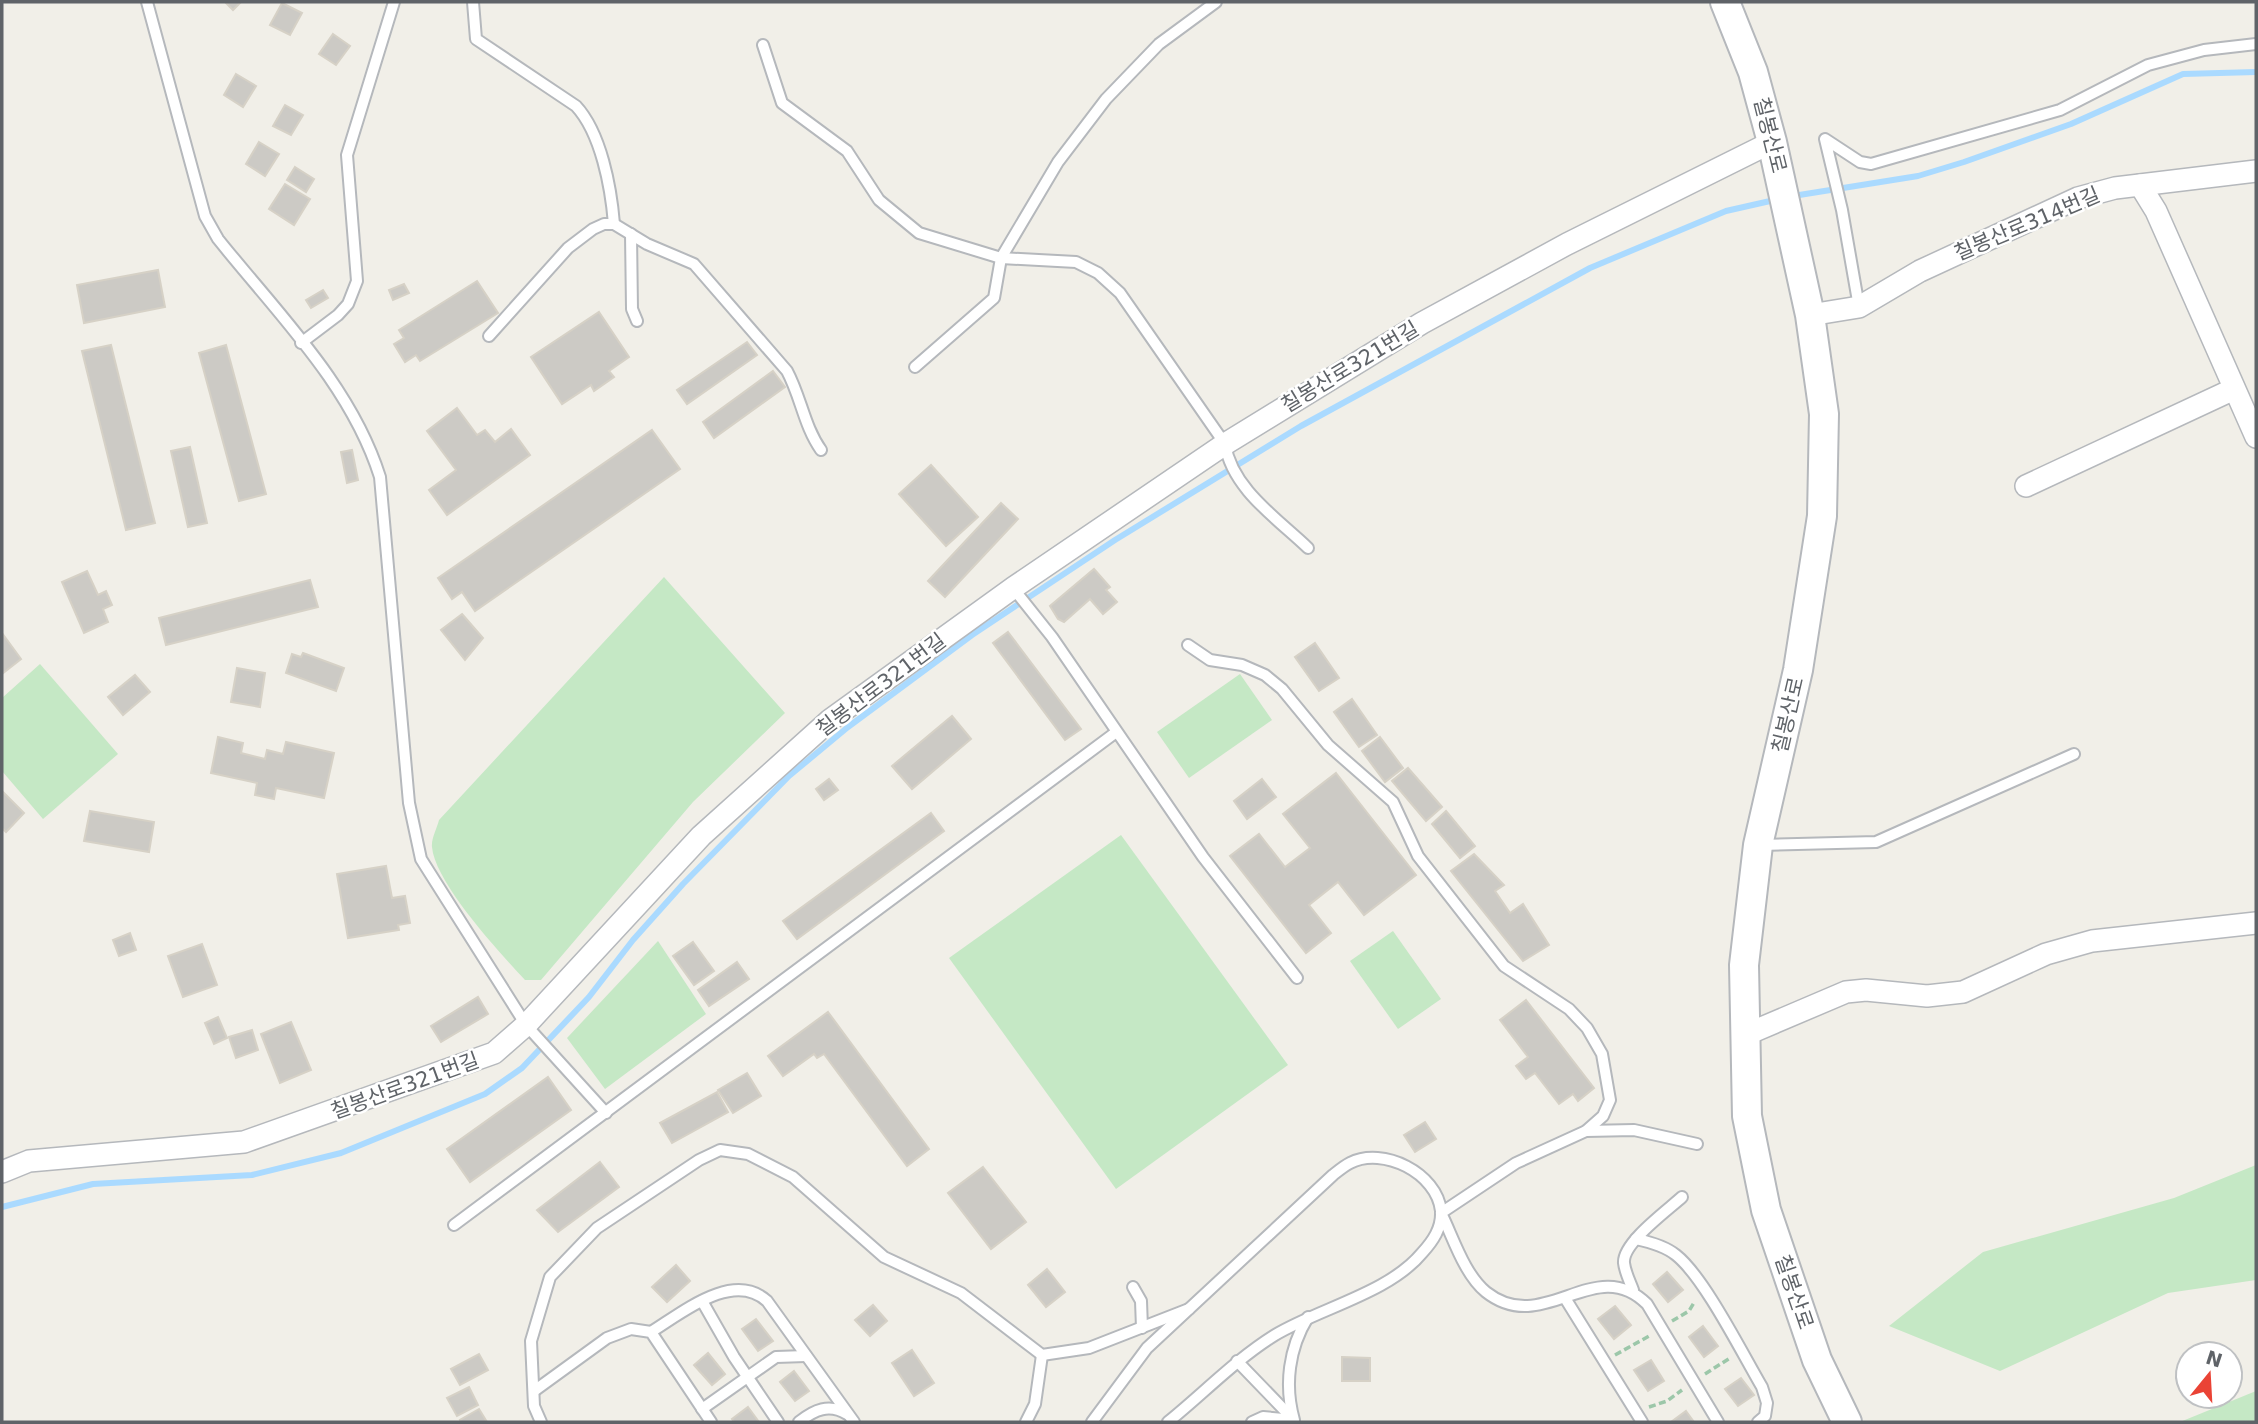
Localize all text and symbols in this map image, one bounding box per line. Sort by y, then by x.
street label: 칠봉산로 [1749,95,1791,175]
street label: 칠봉산로314번길 [1951,182,2103,266]
street label: 칠봉산로321번길 [1277,317,1423,417]
street label: 칠봉산로321번길 [811,628,951,742]
street label: 칠봉산로 [1768,675,1808,755]
street label: 칠봉산로321번길 [328,1048,482,1124]
street label: 칠봉산로 [1770,1252,1818,1332]
north arrow [2174,1340,2244,1410]
text: N [2203,1346,2225,1372]

